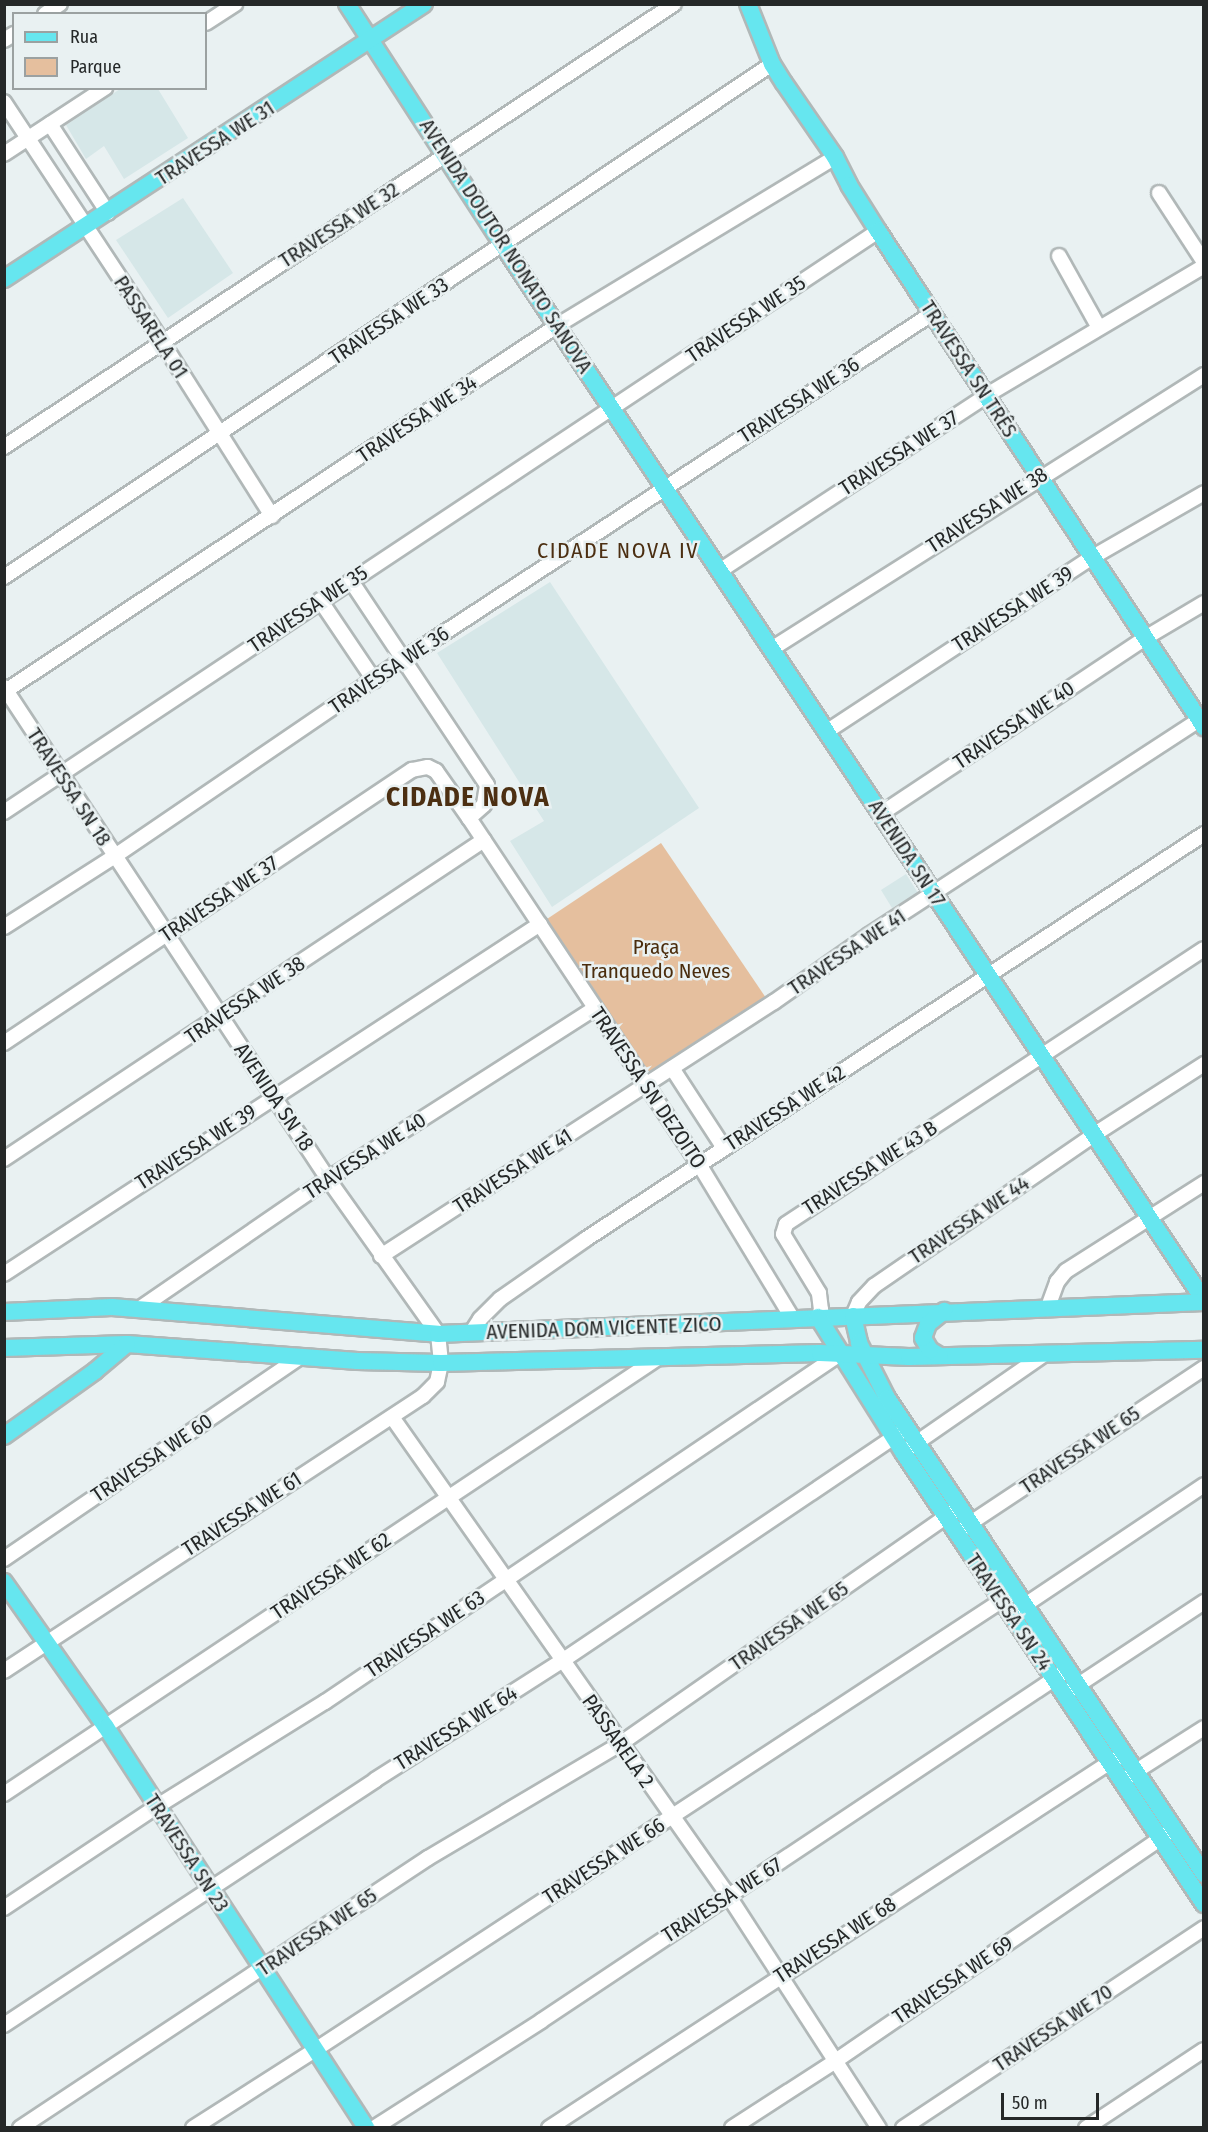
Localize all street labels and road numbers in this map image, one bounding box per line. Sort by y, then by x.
street label: TRAVESSA WE 31 [151,95,279,191]
street label: AVENIDA DOUTOR NONATO SANOVA [414,114,598,378]
street label: TRAVESSA WE 32 [274,177,404,273]
street label: TRAVESSA WE 35 [682,270,810,368]
street label: PASSARELA 01 [108,271,194,383]
street label: TRAVESSA WE 33 [325,272,453,370]
street label: TRAVESSA SN TRÊS [915,296,1023,442]
street label: TRAVESSA WE 36 [734,352,864,448]
street label: TRAVESSA WE 34 [352,370,482,468]
street label: TRAVESSA WE 37 [835,405,963,501]
street label: TRAVESSA WE 38 [922,462,1052,558]
street label: TRAVESSA WE 35 [244,560,372,658]
street label: TRAVESSA WE 39 [948,561,1078,657]
street label: TRAVESSA WE 36 [324,621,454,719]
street label: TRAVESSA WE 40 [949,675,1079,775]
street label: TRAVESSA SN 18 [22,723,116,851]
street label: AVENIDA SN 17 [863,795,951,911]
street label: TRAVESSA WE 37 [155,850,283,948]
street label: TRAVESSA WE 41 [783,903,911,1001]
street label: TRAVESSA WE 38 [180,951,310,1049]
street label: TRAVESSA SN DEZOITO [585,1003,711,1173]
street label: AVENIDA SN 18 [229,1038,319,1156]
street label: TRAVESSA WE 42 [720,1060,850,1156]
street label: TRAVESSA WE 39 [131,1099,261,1195]
street label: TRAVESSA WE 40 [299,1107,431,1205]
street label: TRAVESSA WE 43 B [798,1115,942,1221]
street label: TRAVESSA WE 41 [449,1123,577,1219]
street label: TRAVESSA WE 44 [904,1171,1034,1269]
street label: AVENIDA DOM VICENTE ZICO [486,1311,722,1345]
street label: TRAVESSA WE 65 [1015,1401,1145,1499]
street label: TRAVESSA WE 60 [87,1408,217,1508]
street label: TRAVESSA WE 61 [178,1466,306,1562]
street label: TRAVESSA WE 62 [266,1527,396,1625]
street label: TRAVESSA SN 24 [961,1549,1057,1675]
street label: TRAVESSA WE 65 [725,1576,853,1676]
street label: TRAVESSA WE 63 [360,1585,490,1683]
street label: TRAVESSA WE 64 [390,1680,522,1776]
street label: PASSARELA 2 [577,1689,659,1793]
street label: TRAVESSA SN 23 [140,1789,234,1917]
street label: TRAVESSA WE 66 [538,1812,670,1910]
street label: TRAVESSA WE 67 [657,1852,787,1948]
street label: TRAVESSA WE 65 [252,1883,382,1981]
street label: TRAVESSA WE 68 [769,1891,901,1989]
street label: TRAVESSA WE 69 [888,1931,1018,2029]
street label: TRAVESSA WE 70 [989,1979,1117,2077]

